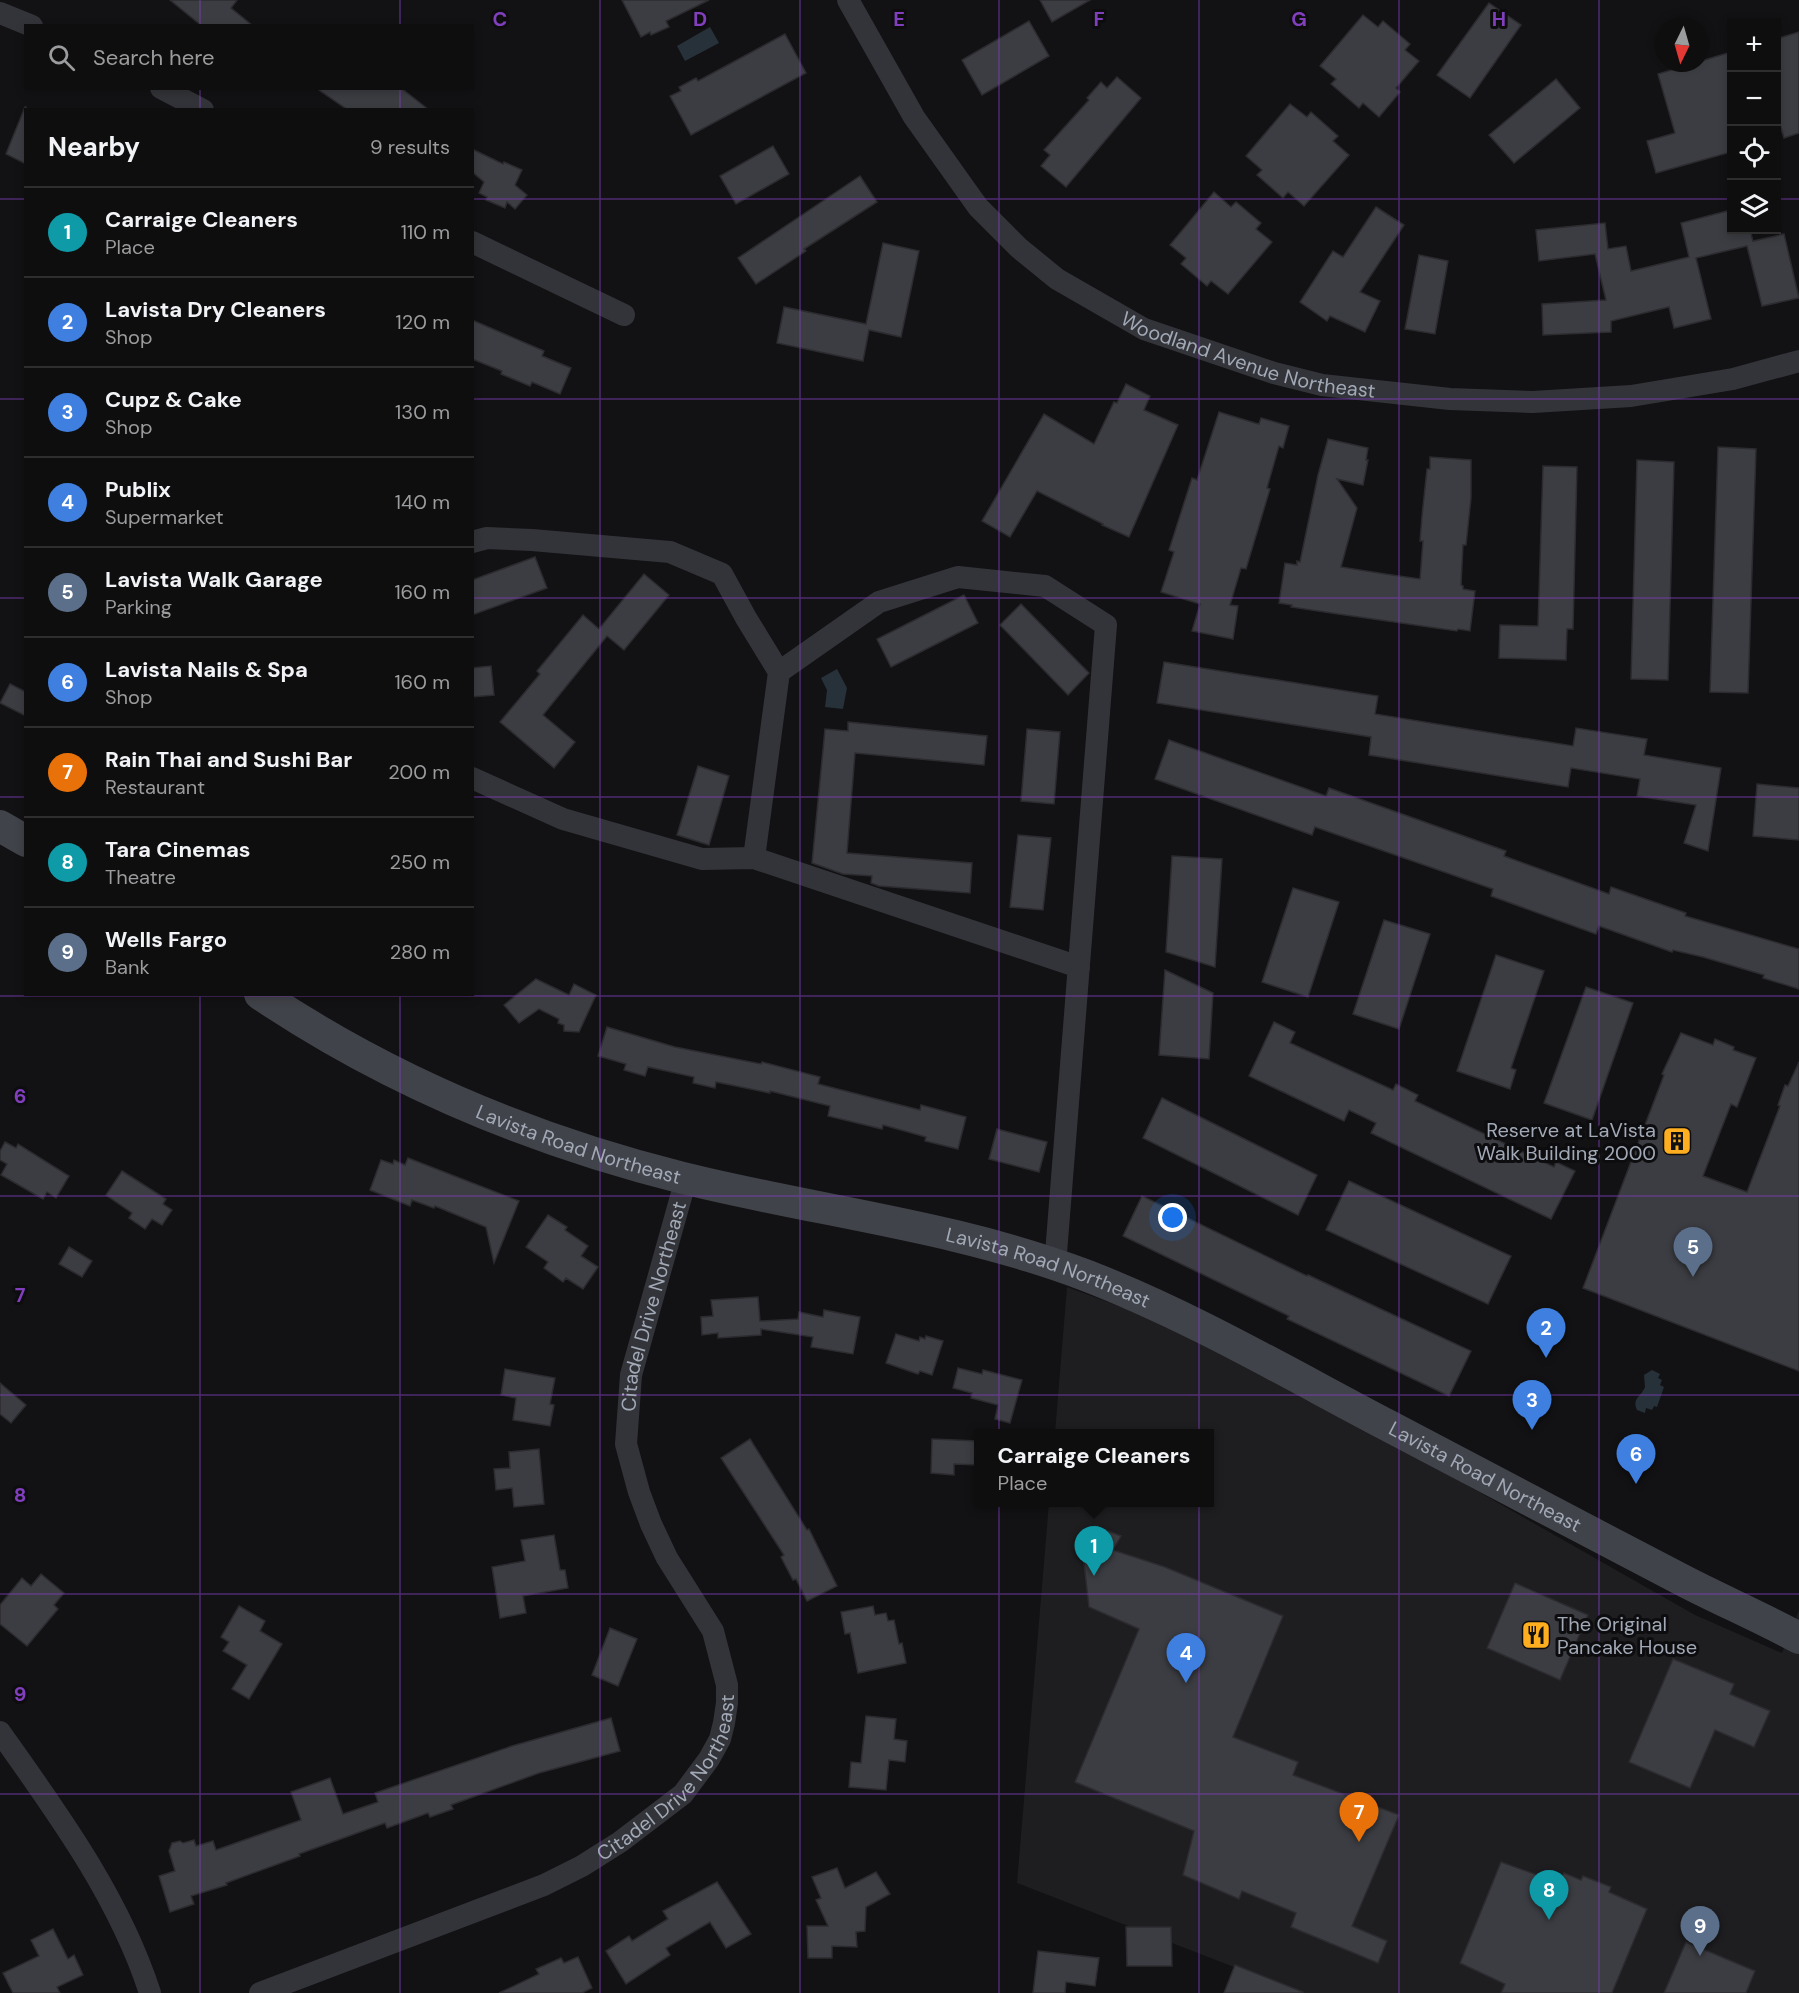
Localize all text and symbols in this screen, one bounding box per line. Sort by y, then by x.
text: C [493,6,507,32]
text: D [693,6,707,32]
text: E [893,6,905,32]
text: F [1093,6,1105,32]
text: G [1291,6,1307,32]
text: H [1492,6,1506,32]
north arrow [1655,18,1709,72]
map controls [1727,18,1781,234]
button: + [1727,18,1781,72]
search box [24,24,474,90]
icon: search [45,41,78,74]
text: Search here [93,43,214,72]
button: − [1727,72,1781,126]
button: locate [1727,126,1781,180]
text: Nearby [48,130,140,164]
text: 9 results [370,134,450,160]
button: layers [1727,180,1781,234]
text: Carraige Cleaners [105,205,298,234]
text: 1 [64,219,71,245]
text: 110 m [401,219,450,245]
text: Place [105,234,155,260]
text: Lavista Dry Cleaners [105,295,326,324]
street label: Woodland Avenue Northeast [1116,305,1377,404]
text: 2 [62,309,73,335]
text: 120 m [396,309,450,335]
text: Shop [105,324,152,350]
text: Cupz & Cake [105,385,242,414]
text: 3 [61,399,74,425]
text: 130 m [395,399,450,425]
text: Shop [105,414,152,440]
text: Publix [105,475,171,504]
text: 4 [61,489,74,515]
text: 140 m [395,489,450,515]
text: Supermarket [105,504,224,530]
text: Lavista Walk Garage [105,565,323,594]
text: 5 [61,579,74,605]
text: 160 m [394,579,450,605]
text: Parking [105,594,172,620]
text: Lavista Nails & Spa [105,655,308,684]
text: 6 [61,669,74,695]
text: 160 m [394,669,450,695]
text: Shop [105,684,152,710]
text: Rain Thai and Sushi Bar [105,745,352,774]
text: 7 [62,759,73,785]
text: 200 m [388,759,450,785]
text: Restaurant [105,774,205,800]
text: Tara Cinemas [105,835,251,864]
text: 8 [61,849,74,875]
text: 250 m [389,849,450,875]
text: Theatre [105,864,176,890]
text: Wells Fargo [105,925,227,954]
text: 9 [61,939,74,965]
text: 280 m [390,939,450,965]
text: Bank [105,954,150,980]
text: 6 [14,1083,26,1109]
street label: Lavista Road Northeast [472,1099,684,1190]
place label: Reserve at LaVista Walk Building 2000 [1476,1117,1656,1166]
building icon: Reserve at LaVista Walk Building 2000 [1661,1125,1693,1157]
street label: Citadel Drive Northeast [615,1198,692,1412]
your location [1158,1203,1187,1232]
street label: Lavista Road Northeast [943,1221,1155,1314]
pin: 5 [1674,1228,1712,1277]
text: 7 [15,1282,26,1308]
pin: 2 [1526,1308,1566,1358]
pin: 3 [1512,1380,1552,1430]
street label: Lavista Road Northeast [1384,1415,1586,1538]
popup [974,1429,1214,1507]
pin: 6 [1616,1434,1656,1484]
text: Carraige Cleaners [998,1441,1190,1470]
text: Place [998,1470,1047,1496]
text: 8 [14,1482,26,1508]
pin: 1 [1074,1526,1114,1576]
place label: The Original Pancake House [1557,1611,1697,1660]
restaurant icon: The Original Pancake House [1520,1619,1552,1651]
pin: 4 [1166,1634,1206,1683]
text: 9 [14,1681,26,1707]
street label: Citadel Drive Northeast [591,1694,740,1867]
pin: 7 [1340,1792,1378,1842]
pin: 8 [1530,1870,1568,1920]
pin: 9 [1680,1906,1720,1956]

